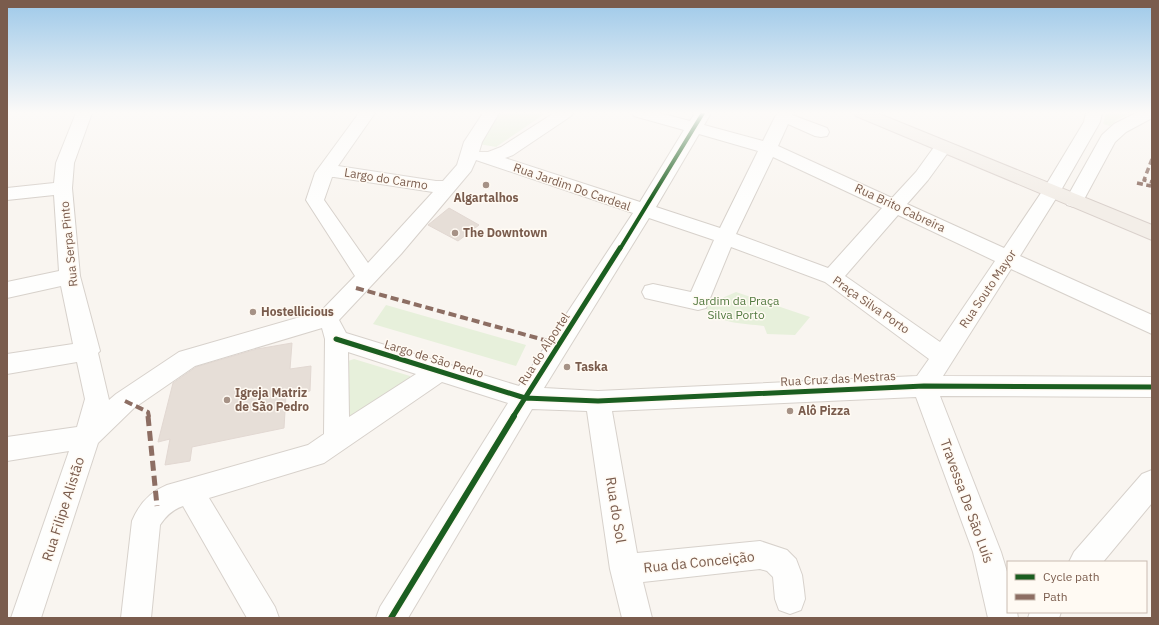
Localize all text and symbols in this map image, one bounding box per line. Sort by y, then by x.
street label: Rua Jardim Do Cardeal [512,159,633,214]
street label: Largo do Carmo [343,165,429,193]
marker: Algartalhos [481,180,491,190]
street label: Rua Brito Cabreira [853,180,948,235]
place label: Algartalhos [453,190,519,205]
street label: Rua Serpa Pinto [57,200,80,288]
place label: The Downtown [463,225,547,240]
marker: The Downtown [450,228,460,238]
street label: Rua Souto Mayor [956,246,1020,331]
street label: Praça Silva Porto [830,273,913,337]
park label: Jardim da Praça Silva Porto [693,293,780,322]
place label: Hostellicious [261,304,334,319]
marker: Hostellicious [248,307,258,317]
street label: Rua do Alportel [515,310,573,388]
street label: Largo de São Pedro [383,336,486,381]
place label: Taska [575,359,608,374]
marker: Taska [562,362,572,372]
street label: Rua Cruz das Mestras [780,368,896,389]
place label: Igreja Matriz de São Pedro [235,385,309,414]
marker: Igreja Matriz de São Pedro [222,395,232,405]
place label: Alô Pizza [798,403,850,418]
marker: Alô Pizza [785,406,795,416]
street label: Travessa De São Luís [936,436,998,566]
street label: Rua Filipe Alistão [38,454,88,563]
street label: Rua do Sol [602,476,630,545]
street label: Rua da Conceição [643,547,756,577]
legend [1007,561,1147,613]
text: Cycle path [1043,569,1100,584]
text: Path [1043,589,1068,604]

